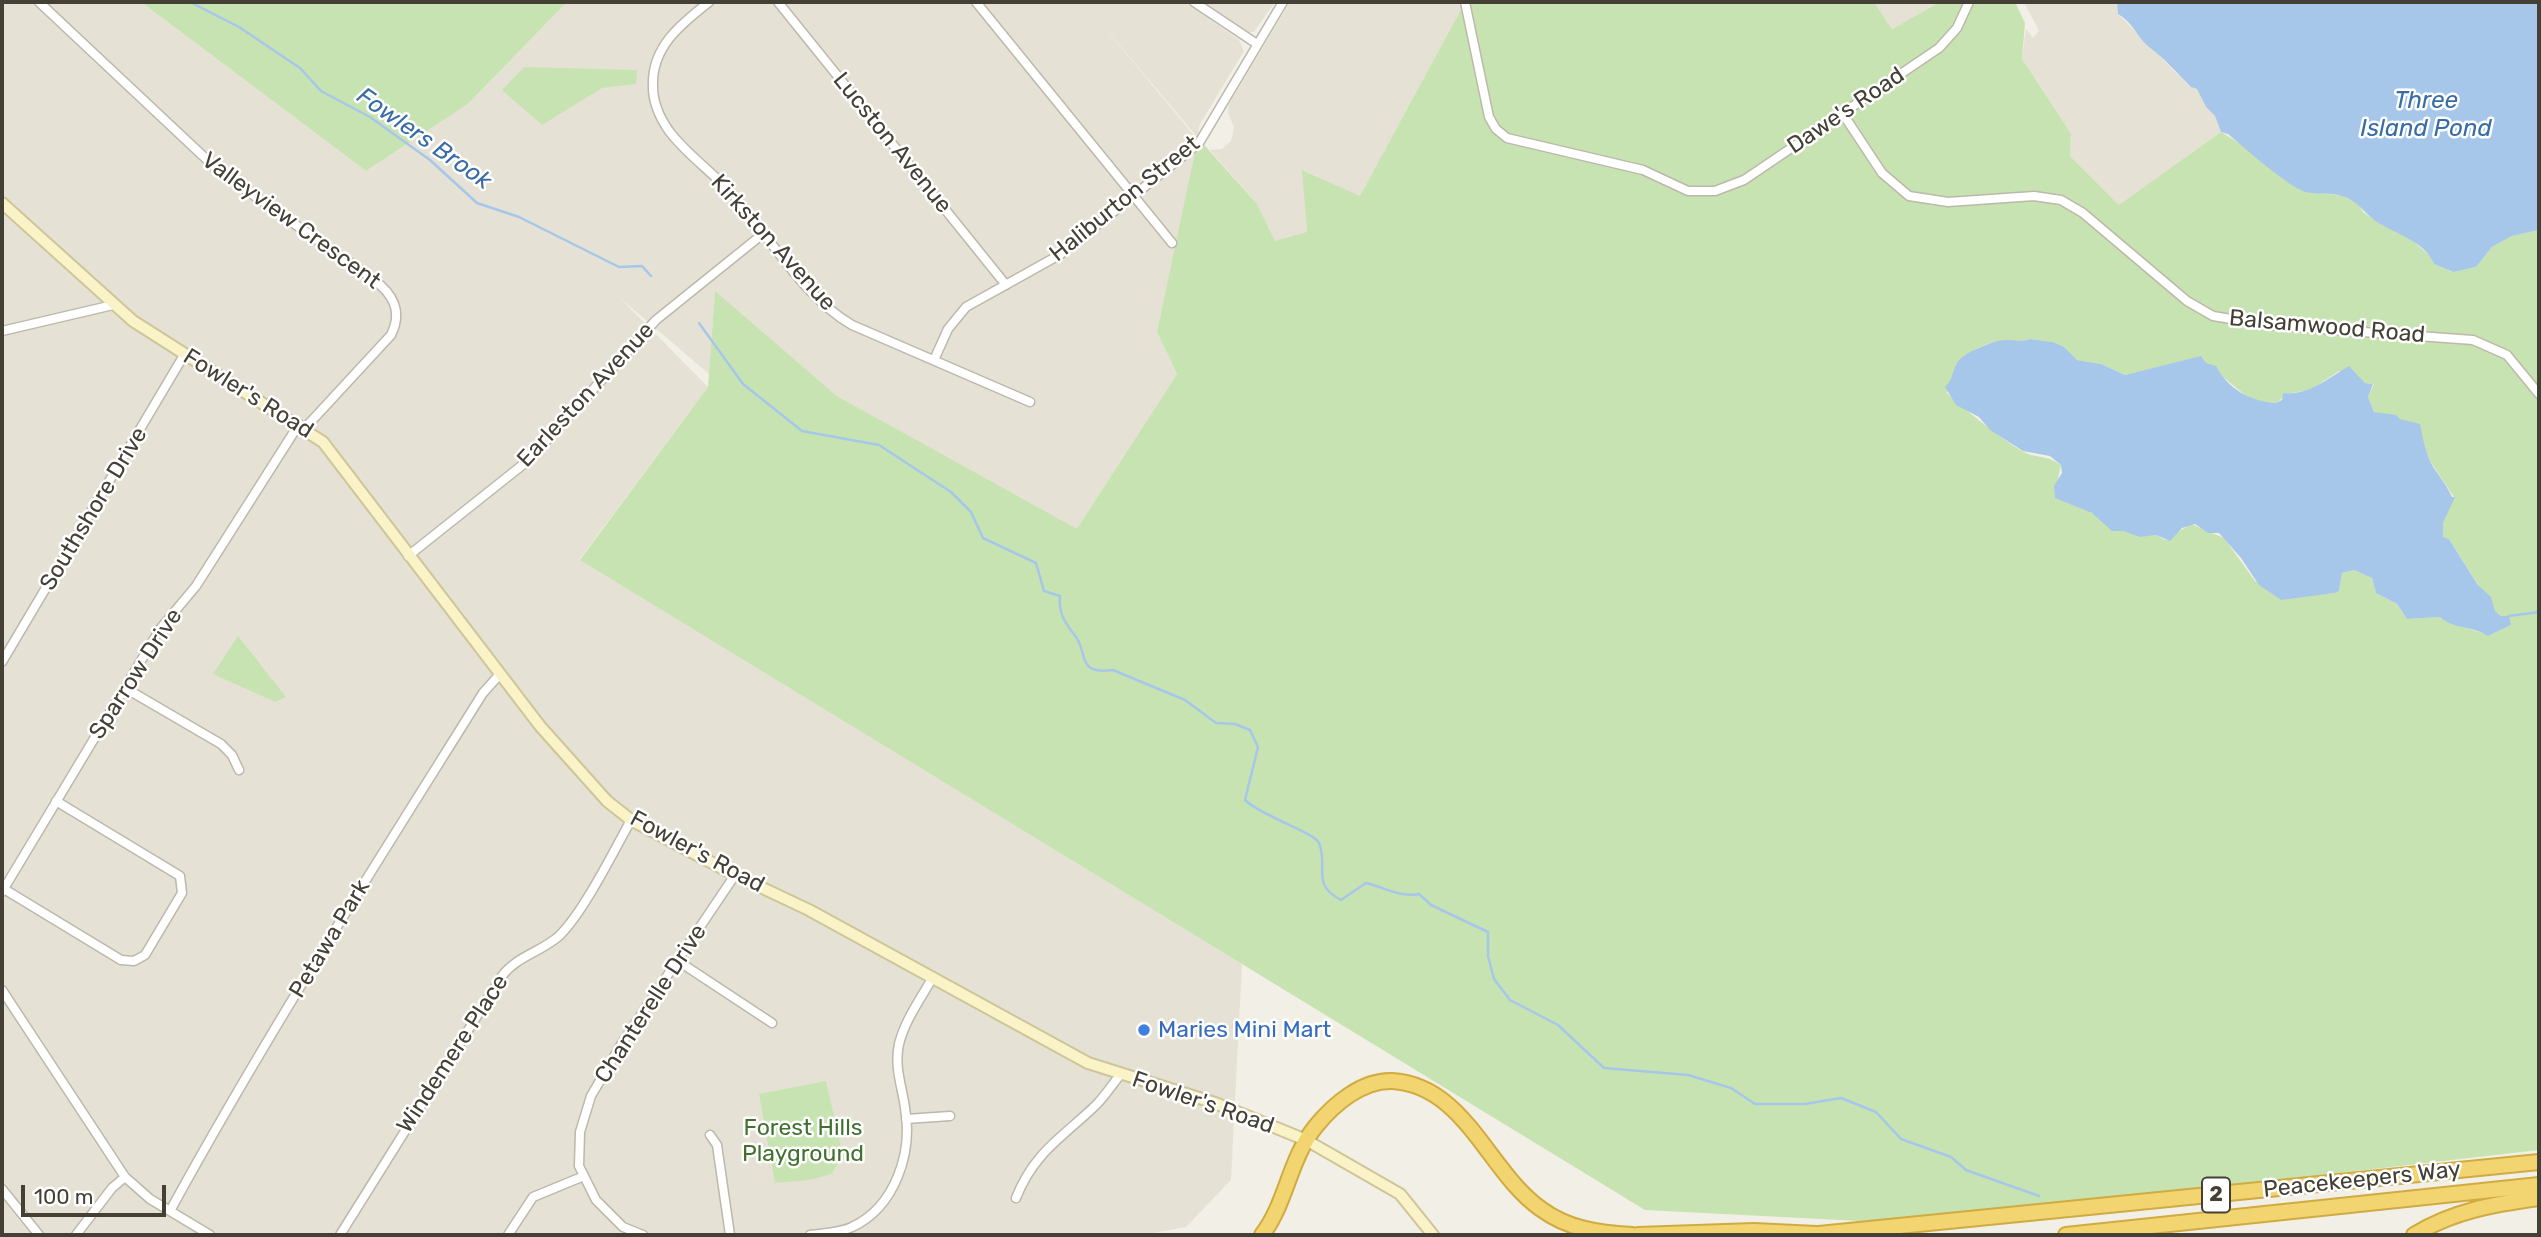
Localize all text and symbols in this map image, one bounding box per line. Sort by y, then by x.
street label: Dawe's Road [1782,62,1910,160]
street label: Lucston Avenue [827,67,957,219]
water label: Fowlers Brook [351,82,497,196]
water label: Three Island Pond [2360,87,2492,143]
street label: Haliburton Street [1045,130,1205,268]
street label: Valleyview Crescent [196,147,386,295]
street label: Kirkston Avenue [705,169,841,317]
street label: Balsamwood Road [2228,305,2426,349]
street label: Earleston Avenue [512,317,660,473]
street label: Fowler's Road [178,343,318,445]
street label: Southshore Drive [34,422,154,596]
street label: Sparrow Drive [84,603,188,745]
street label: Fowler's Road [625,805,769,899]
street label: Petawa Park [284,875,376,1003]
street label: Chanterelle Drive [589,919,713,1089]
street label: Windemere Place [391,970,515,1138]
place label: Maries Mini Mart [1158,1016,1331,1044]
marker: Maries Mini Mart [1136,1022,1152,1038]
street label: Fowler's Road [1128,1066,1278,1140]
park label: Forest Hills Playground [742,1114,864,1168]
street label: Peacekeepers Way [2262,1156,2462,1204]
scale bar [24,1170,170,1214]
road number: 2 [2202,1178,2230,1212]
text: 100 m [34,1184,93,1209]

